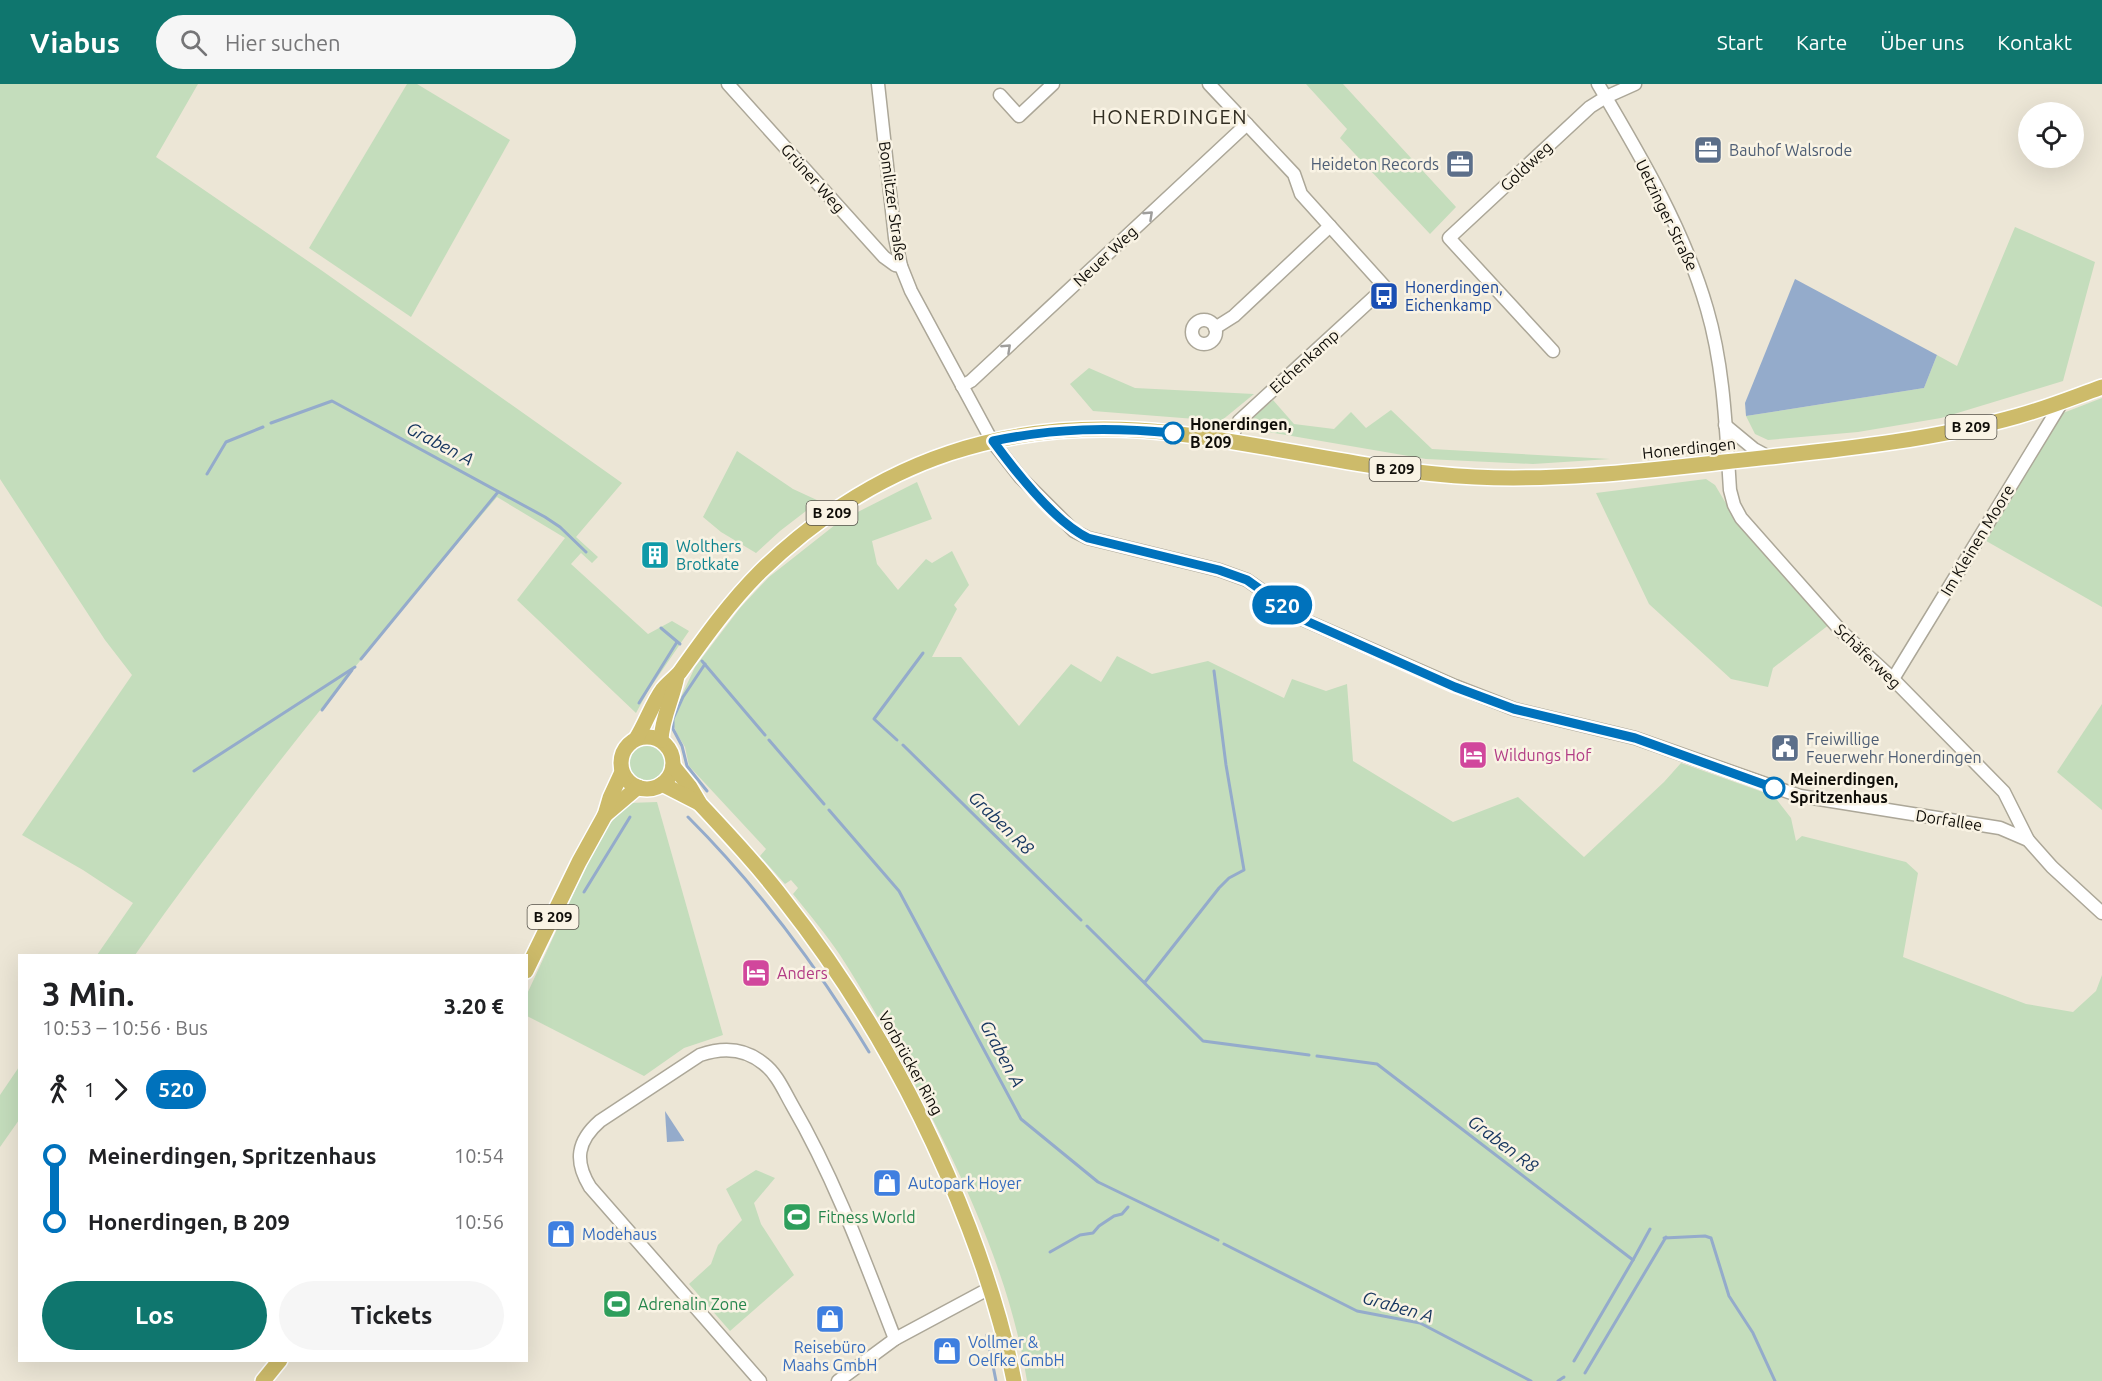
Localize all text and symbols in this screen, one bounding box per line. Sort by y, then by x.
search box [156,15,576,69]
icon: search [177,26,210,59]
text: Viabus [30,27,120,58]
text: Hier suchen [225,30,341,55]
text: Start [1717,30,1763,54]
text: Karte [1796,30,1847,54]
text: Über uns [1880,30,1964,54]
text: Kontakt [1997,30,2072,54]
map controls [2018,102,2084,168]
button: locate [2018,102,2084,168]
district label: HONERDINGEN [1092,105,1248,128]
office icon: Bauhof Walsrode [1692,134,1724,166]
street label: Goldweg [1496,138,1556,194]
street label: Grüner Weg [778,140,848,216]
street label: Bomlitzer Straße [876,140,910,262]
place label: Bauhof Walsrode [1729,141,1852,159]
office icon: Heideton Records [1444,148,1476,180]
place label: Heideton Records [1311,155,1439,173]
street label: Uetzinger Straße [1632,156,1702,274]
one-way arrow [1143,211,1153,222]
street label: Neuer Weg [1069,222,1141,290]
place label: Honerdingen, Eichenkamp [1405,278,1503,314]
bus stop icon: Honerdingen, Eichenkamp [1368,280,1400,312]
street label: Eichenkamp [1266,325,1342,397]
one-way arrow [999,344,1010,355]
place label: Honerdingen, B 209 [1190,415,1292,451]
road number: B 209 [1946,415,1996,439]
water label: Graben A [404,417,477,469]
marker: Honerdingen, B 209 [1162,422,1184,444]
street label: Honerdingen [1641,434,1737,462]
road number: B 209 [1370,457,1420,481]
street label: Im Kleinen Moore [1937,481,2017,599]
road number: B 209 [806,501,858,525]
place label: Wolthers Brotkate [676,537,741,573]
building icon: Wolthers Brotkate [639,539,671,571]
line badge: 520 [1248,586,1316,624]
text: 520 [1264,593,1300,617]
street label: Schäferweg [1831,620,1905,692]
place label: Freiwillige Feuerwehr Honerdingen [1806,730,1982,766]
public building icon: Freiwillige Feuerwehr Honerdingen [1769,732,1801,764]
hotel icon: Wildungs Hof [1457,739,1489,771]
place label: Wildungs Hof [1494,746,1592,764]
place label: Meinerdingen, Spritzenhaus [1790,770,1898,806]
marker: Meinerdingen, Spritzenhaus [1763,777,1785,799]
water label: Graben R8 [965,786,1038,858]
street label: Dorfallee [1914,806,1984,834]
road number: B 209 [528,905,578,929]
hotel icon: Anders [740,957,772,989]
place label: Anders [777,964,828,982]
text: 3 Min. [42,975,134,1012]
text: 3.20 € [444,993,504,1018]
street label: Vorbrücker Ring [875,1008,947,1118]
text: 10:53 – 10:56 · Bus [42,1016,208,1039]
water label: Graben A [977,1017,1029,1090]
icon: walk [42,1073,75,1106]
icon: forward [104,1073,137,1106]
text: 520 [158,1077,194,1101]
text: 1 [84,1078,95,1101]
water label: Graben R8 [1465,1110,1543,1176]
text: Meinerdingen, Spritzenhaus [88,1143,376,1168]
text: 10:54 [454,1144,504,1167]
shop icon: Autopark Hoyer [871,1167,903,1199]
place label: Autopark Hoyer [908,1174,1022,1192]
sports icon: Fitness World [781,1201,813,1233]
place label: Fitness World [818,1208,916,1226]
text: Honerdingen, B 209 [88,1209,290,1234]
text: 10:56 [454,1210,504,1233]
shop icon: Modehaus [545,1218,577,1250]
place label: Modehaus [582,1225,657,1243]
button: Los [42,1281,267,1350]
button: Tickets [279,1281,504,1350]
water label: Graben A [1360,1286,1436,1326]
sports icon: Adrenalin Zone [601,1288,633,1320]
place label: Adrenalin Zone [638,1295,747,1313]
shop icon: Reisebüro Maahs GmbH [814,1303,846,1335]
place label: Vollmer & Oelfke GmbH [968,1333,1065,1369]
shop icon: Vollmer & Oelfke GmbH [931,1335,963,1367]
place label: Reisebüro Maahs GmbH [782,1338,878,1374]

